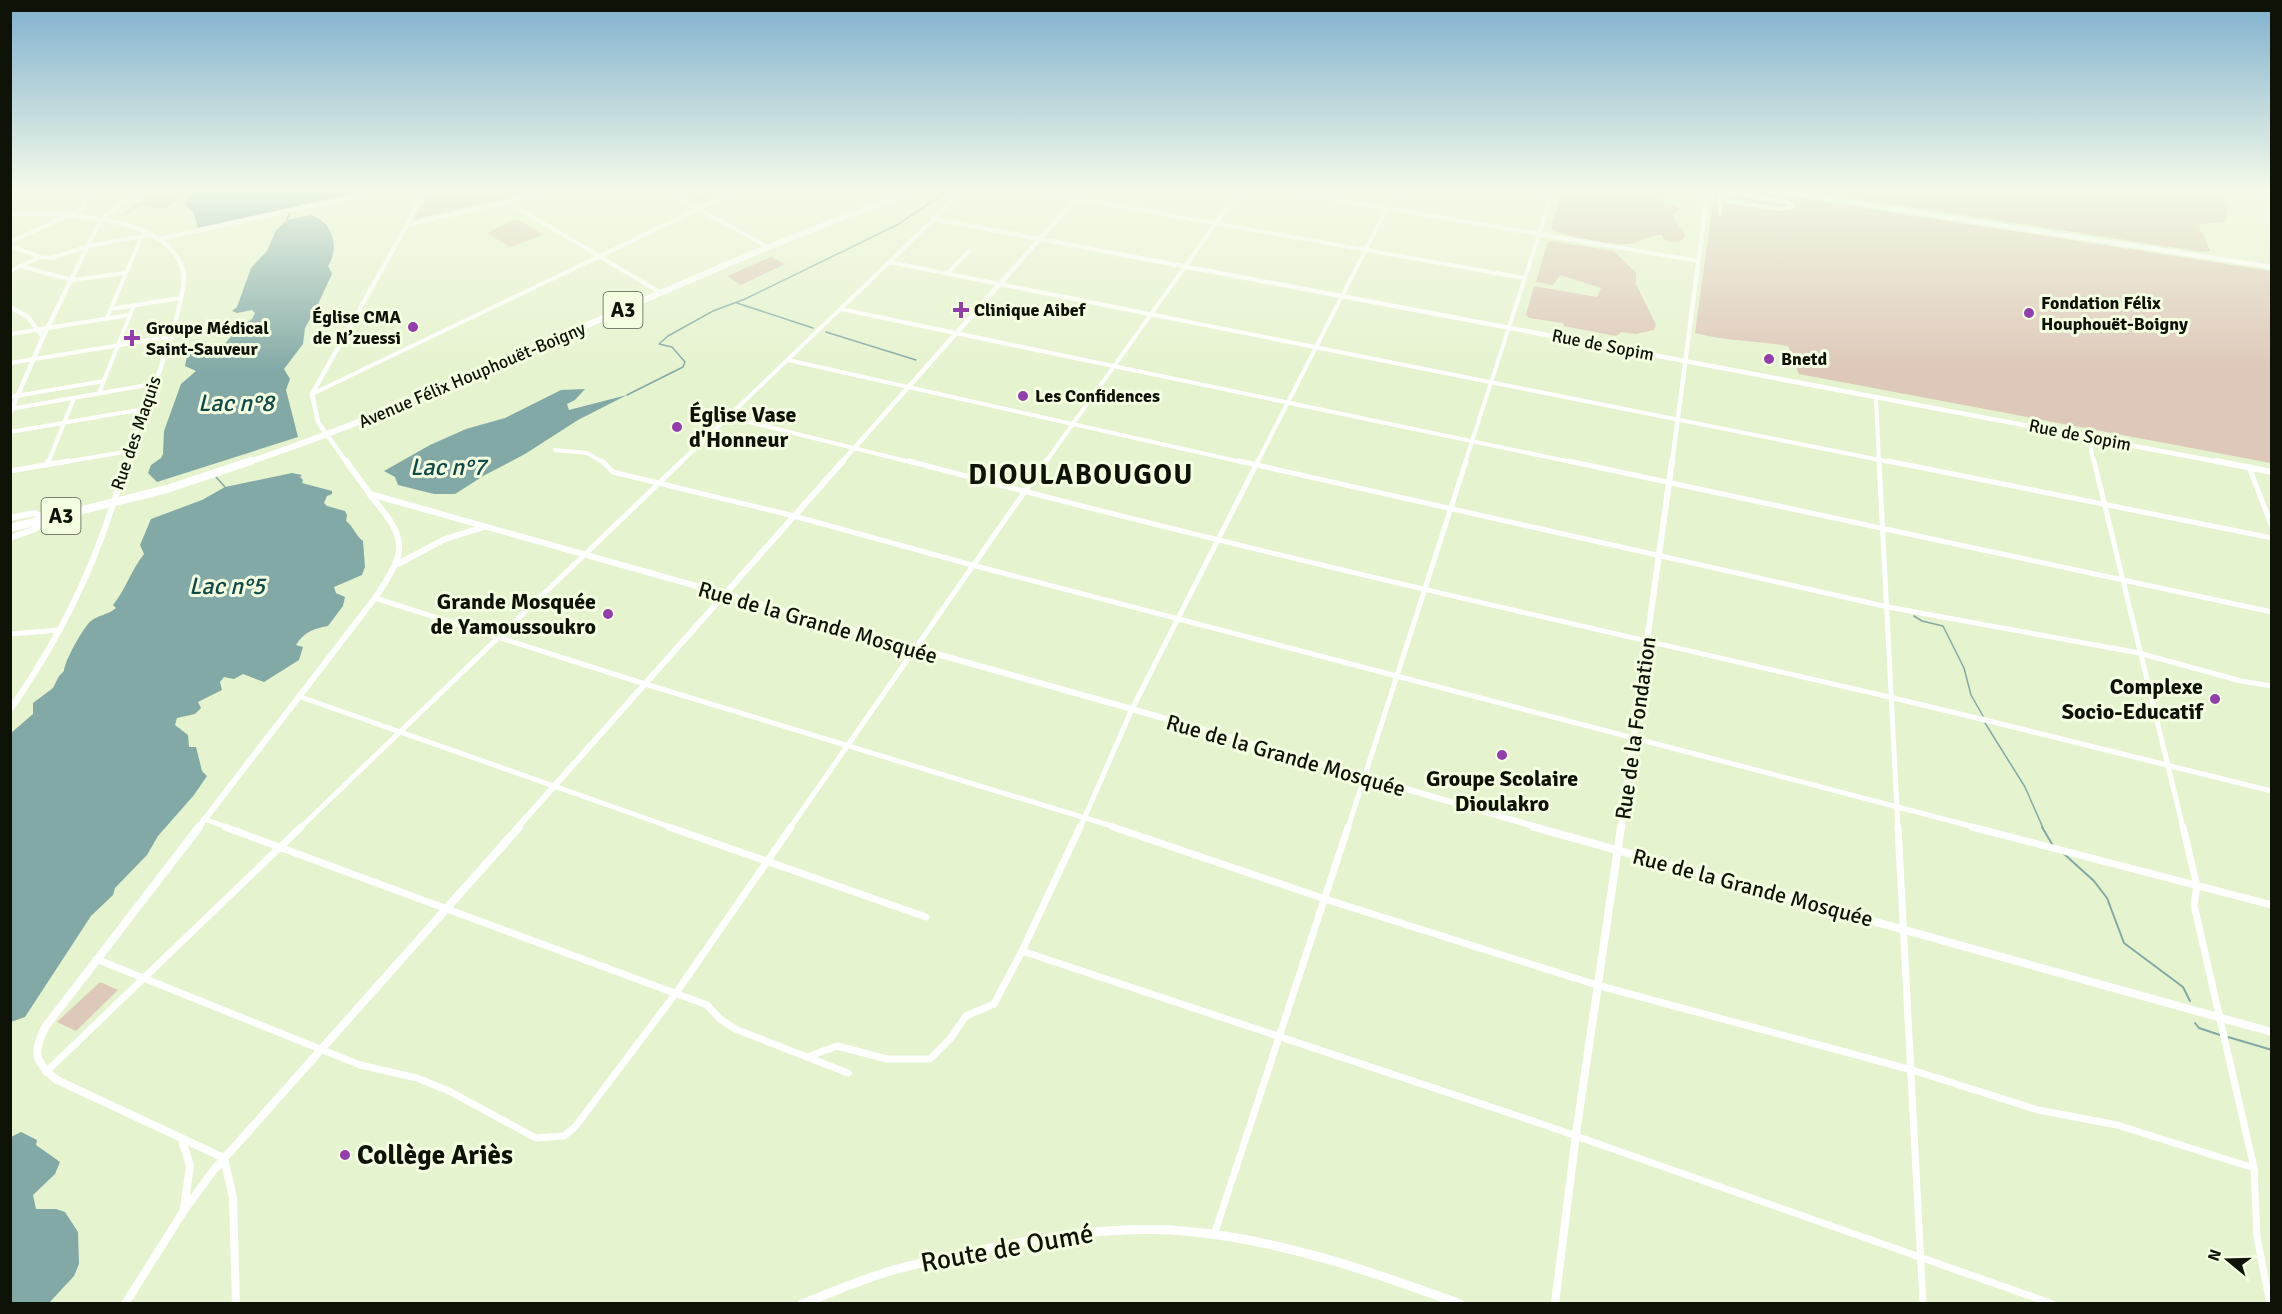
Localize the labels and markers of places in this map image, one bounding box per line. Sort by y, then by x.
place label: Fondation Félix Houphouët-Boigny [2041,292,2188,335]
place label: Clinique Aibef [974,299,1087,321]
marker: Clinique Aibef [952,301,970,319]
place label: Église CMA de N’zuessi [312,306,402,349]
marker: Fondation Félix Houphouët-Boigny [2022,306,2036,320]
place label: Groupe Médical Saint-Sauveur [146,317,269,360]
marker: Église CMA de N’zuessi [406,320,420,334]
marker: Groupe Médical Saint-Sauveur [123,329,141,347]
place label: Bnetd [1781,348,1827,370]
marker: Bnetd [1762,352,1776,366]
place label: Les Confidences [1035,385,1160,407]
marker: Les Confidences [1016,389,1030,403]
place label: Église Vase d'Honneur [689,401,796,453]
marker: Église Vase d'Honneur [670,420,684,434]
place label: Grande Mosquée de Yamoussoukro [430,588,596,640]
marker: Grande Mosquée de Yamoussoukro [601,607,615,621]
place label: Complexe Socio-Educatif [2062,673,2204,725]
marker: Complexe Socio-Educatif [2208,692,2222,706]
marker: Groupe Scolaire Dioulakro [1495,748,1509,762]
place label: Groupe Scolaire Dioulakro [1426,765,1578,817]
place label: Collège Ariès [357,1139,513,1172]
marker: Collège Ariès [338,1148,352,1162]

